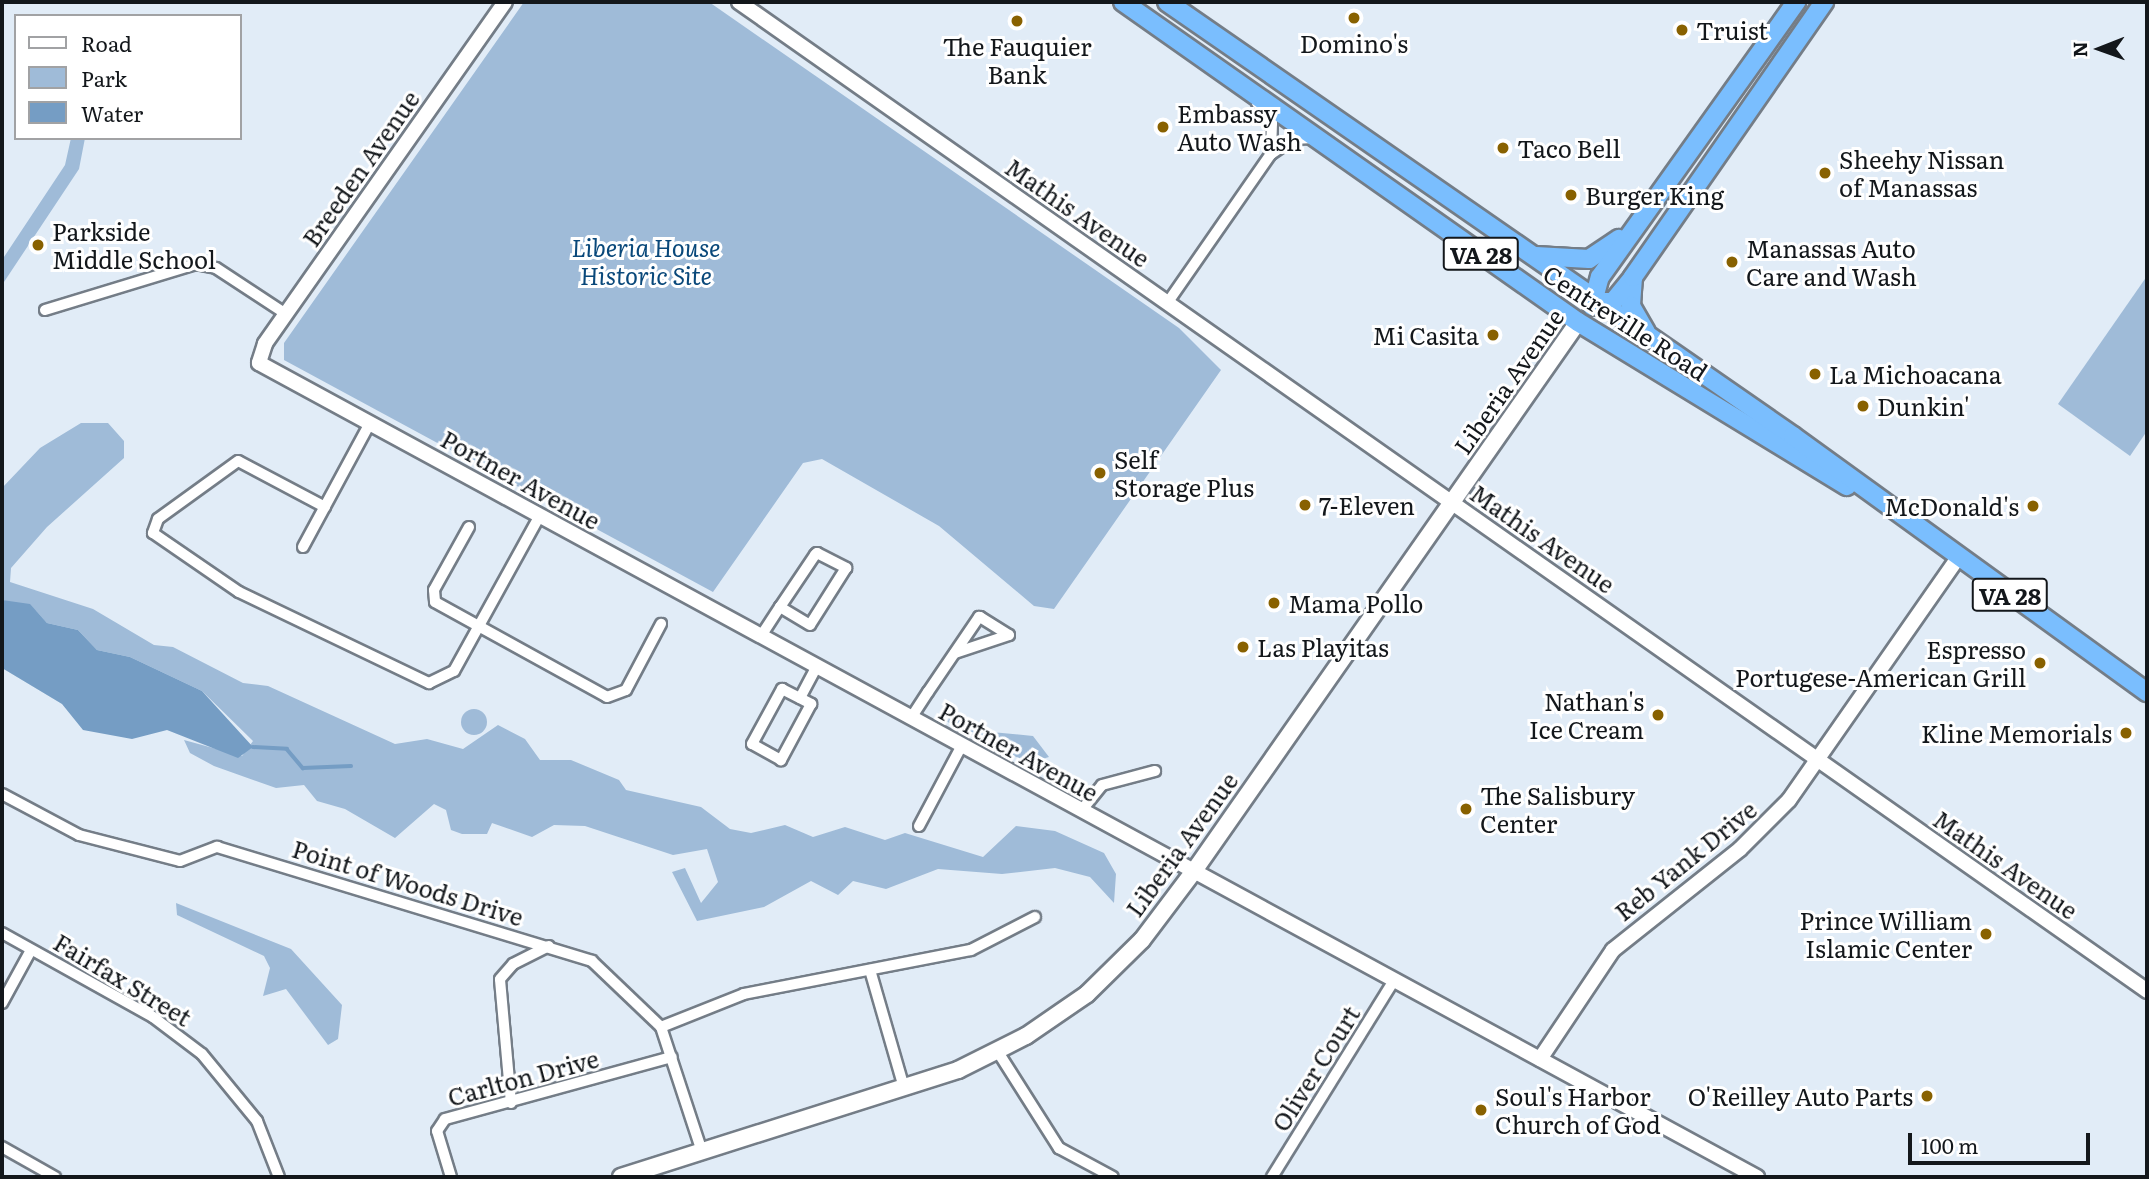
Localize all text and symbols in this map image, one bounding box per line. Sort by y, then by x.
marker: Domino's [1346,10,1362,26]
marker: The Fauquier Bank [1009,13,1025,29]
legend [14,14,242,140]
north arrow [2065,14,2135,84]
place label: Truist [1696,16,1768,44]
marker: Truist [1674,22,1690,38]
text: Road [81,27,132,58]
place label: Domino's [1300,29,1408,57]
place label: The Fauquier Bank [942,32,1092,88]
text: N [2065,41,2093,58]
text: Park [81,62,127,93]
street label: Breeden Avenue [296,85,424,251]
text: Water [81,97,143,128]
place label: Embassy Auto Wash [1177,99,1302,155]
marker: Embassy Auto Wash [1155,119,1171,135]
place label: Taco Bell [1517,134,1621,162]
marker: Taco Bell [1495,140,1511,156]
place label: Sheehy Nissan of Manassas [1839,145,2004,201]
street label: Mathis Avenue [1000,152,1156,272]
marker: Sheehy Nissan of Manassas [1817,165,1833,181]
place label: Burger King [1585,181,1724,209]
marker: Burger King [1563,187,1579,203]
place label: Parkside Middle School [52,217,216,273]
park label: Liberia House Historic Site [571,233,721,289]
road number: VA 28 [1442,234,1520,274]
place label: Manassas Auto Care and Wash [1746,234,1917,290]
marker: Parkside Middle School [30,237,46,253]
marker: Manassas Auto Care and Wash [1724,254,1740,270]
street label: Centreville Road [1538,258,1714,386]
street label: Liberia Avenue [1447,303,1569,459]
place label: Mi Casita [1373,321,1479,349]
marker: Mi Casita [1485,327,1501,343]
place label: La Michoacana [1829,360,2002,388]
marker: La Michoacana [1807,366,1823,382]
place label: Dunkin' [1877,392,1970,420]
marker: Dunkin' [1855,398,1871,414]
street label: Portner Avenue [437,423,605,535]
place label: Self Storage Plus [1114,445,1254,501]
marker: Self Storage Plus [1092,465,1108,481]
street label: Mathis Avenue [1465,478,1621,598]
place label: 7-Eleven [1319,491,1415,519]
place label: McDonald's [1884,492,2019,520]
marker: 7-Eleven [1297,497,1313,513]
marker: McDonald's [2025,498,2041,514]
road number: VA 28 [1972,576,2048,614]
place label: Mama Pollo [1288,589,1423,617]
marker: Mama Pollo [1266,595,1282,611]
place label: Las Playitas [1257,633,1389,661]
place label: Espresso Portugese-American Grill [1735,635,2026,691]
marker: Las Playitas [1235,639,1251,655]
marker: Espresso Portugese-American Grill [2032,655,2048,671]
place label: Nathan's Ice Cream [1529,687,1644,743]
street label: Portner Avenue [935,695,1103,807]
marker: Nathan's Ice Cream [1650,707,1666,723]
place label: Kline Memorials [1921,719,2112,747]
marker: Kline Memorials [2118,725,2134,741]
street label: Liberia Avenue [1119,766,1243,922]
place label: The Salisbury Center [1480,781,1635,837]
street label: Reb Yank Drive [1608,794,1762,926]
marker: The Salisbury Center [1458,801,1474,817]
street label: Mathis Avenue [1928,804,2084,924]
street label: Point of Woods Drive [289,833,527,931]
place label: Prince William Islamic Center [1800,906,1972,962]
marker: Prince William Islamic Center [1978,926,1994,942]
street label: Fairfax Street [49,927,197,1031]
street label: Oliver Court [1265,1000,1365,1136]
street label: Carlton Drive [444,1043,602,1111]
place label: Soul's Harbor Church of God [1495,1082,1661,1138]
place label: O'Reilley Auto Parts [1688,1082,1913,1110]
marker: O'Reilley Auto Parts [1919,1088,1935,1104]
marker: Soul's Harbor Church of God [1473,1102,1489,1118]
scale bar [1911,1120,2093,1164]
text: 100 m [1921,1129,1978,1160]

